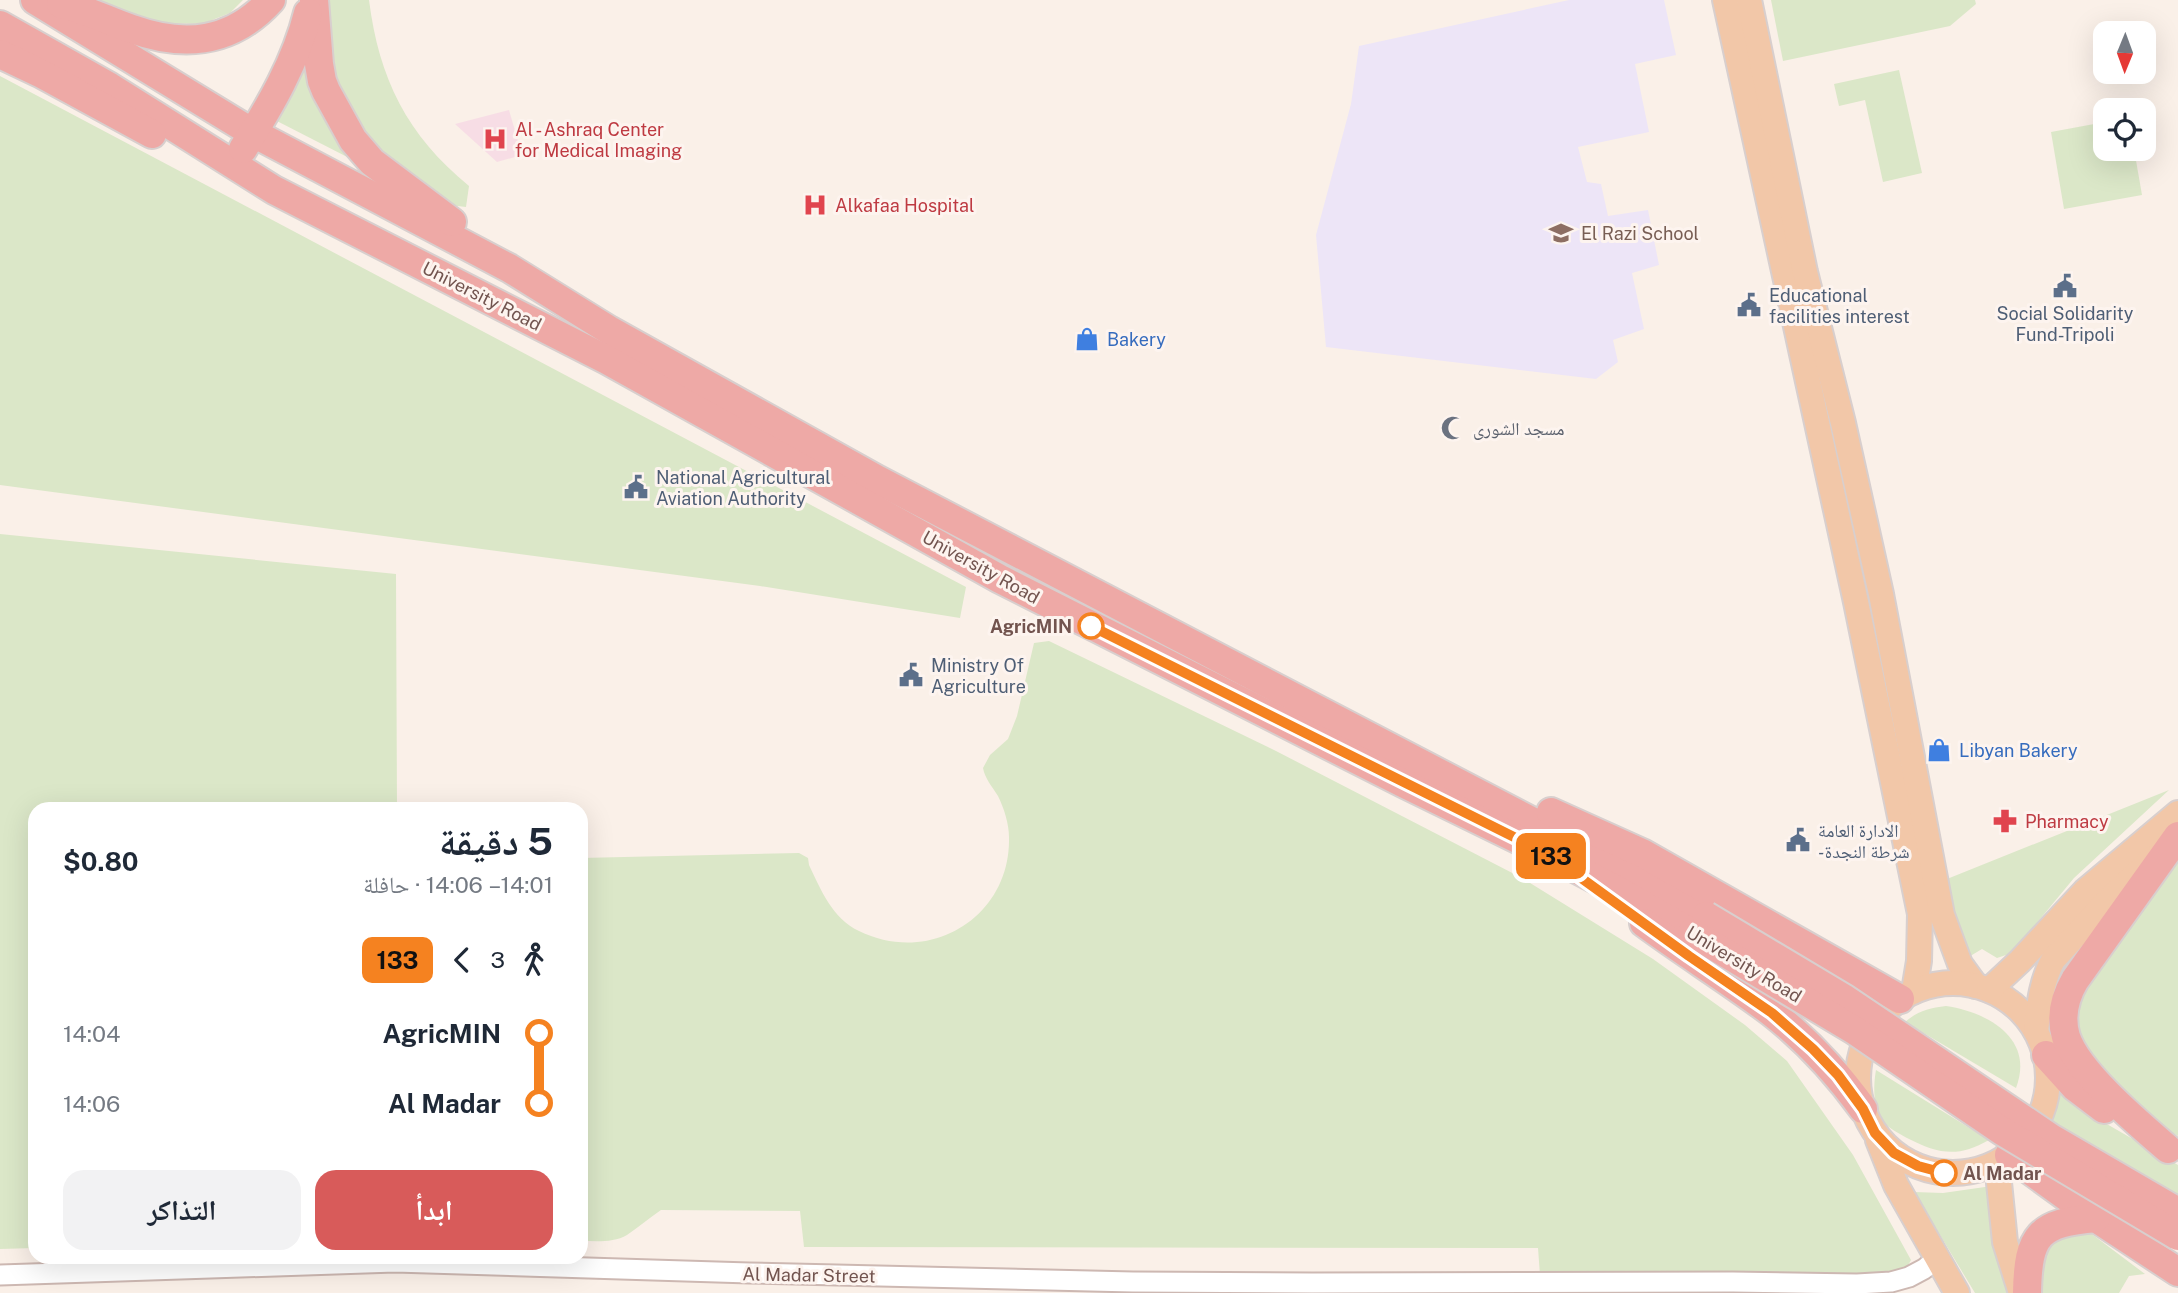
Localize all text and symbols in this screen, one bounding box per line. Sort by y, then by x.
north arrow [2093,21,2156,84]
map controls [2093,21,2156,161]
button: locate [2093,98,2156,161]
place label: Al - Ashraq Center for Medical Imaging [515,119,682,161]
hospital icon: Al - Ashraq Center for Medical Imaging [481,125,509,153]
hospital icon: Alkafaa Hospital [801,191,829,219]
place label: Alkafaa Hospital [835,195,975,216]
school or university icon: El Razi School [1547,219,1575,247]
place label: El Razi School [1581,223,1699,244]
street label: University Road [419,257,545,335]
public building icon: Social Solidarity Fund-Tripoli [2051,272,2079,300]
place label: Educational facilities interest [1769,285,1910,327]
public building icon: Educational facilities interest [1735,291,1763,319]
place label: Social Solidarity Fund-Tripoli [1996,303,2134,345]
shop icon: Bakery [1073,325,1101,353]
place label: Bakery [1107,329,1166,350]
mosque icon: مسجد الشورى [1439,414,1467,442]
place label: مسجد الشورى [1473,418,1565,440]
place label: National Agricultural Aviation Authority [656,467,831,509]
public building icon: National Agricultural Aviation Authority [622,473,650,501]
street label: University Road [919,526,1043,608]
marker: AgricMIN [1078,613,1104,639]
place label: AgricMIN [990,616,1072,637]
place label: Ministry Of Agriculture [931,655,1026,697]
public building icon: Ministry Of Agriculture [897,661,925,689]
shop icon: Libyan Bakery [1925,736,1953,764]
place label: Libyan Bakery [1959,740,2078,761]
pharmacy icon: Pharmacy [1991,807,2019,835]
place label: Pharmacy [2025,811,2109,832]
text: 5 دقيقة [439,819,553,864]
place label: الادارة العامة -شرطة النجدة [1818,820,1910,862]
public building icon: الادارة العامة -شرطة النجدة [1784,826,1812,854]
line badge: 133 [1511,833,1591,879]
text: 133 [1530,842,1572,870]
text: $0.80 [63,846,139,877]
text: 14:01 – 14:06 · حافلة [363,871,553,898]
street label: University Road [1683,921,1805,1007]
icon: back [443,941,481,979]
icon: walk [515,941,553,979]
text: 133 [376,946,419,974]
text: 3 [491,946,505,973]
text: AgricMIN [382,1018,501,1049]
text: 14:04 [63,1020,121,1047]
text: Al Madar [388,1088,501,1119]
text: 14:06 [63,1090,120,1117]
marker: Al Madar [1931,1160,1957,1186]
place label: Al Madar [1963,1163,2042,1184]
button: التذاكر [63,1170,301,1250]
button: ابدأ [315,1170,553,1250]
street label: Al Madar Street [742,1263,876,1287]

